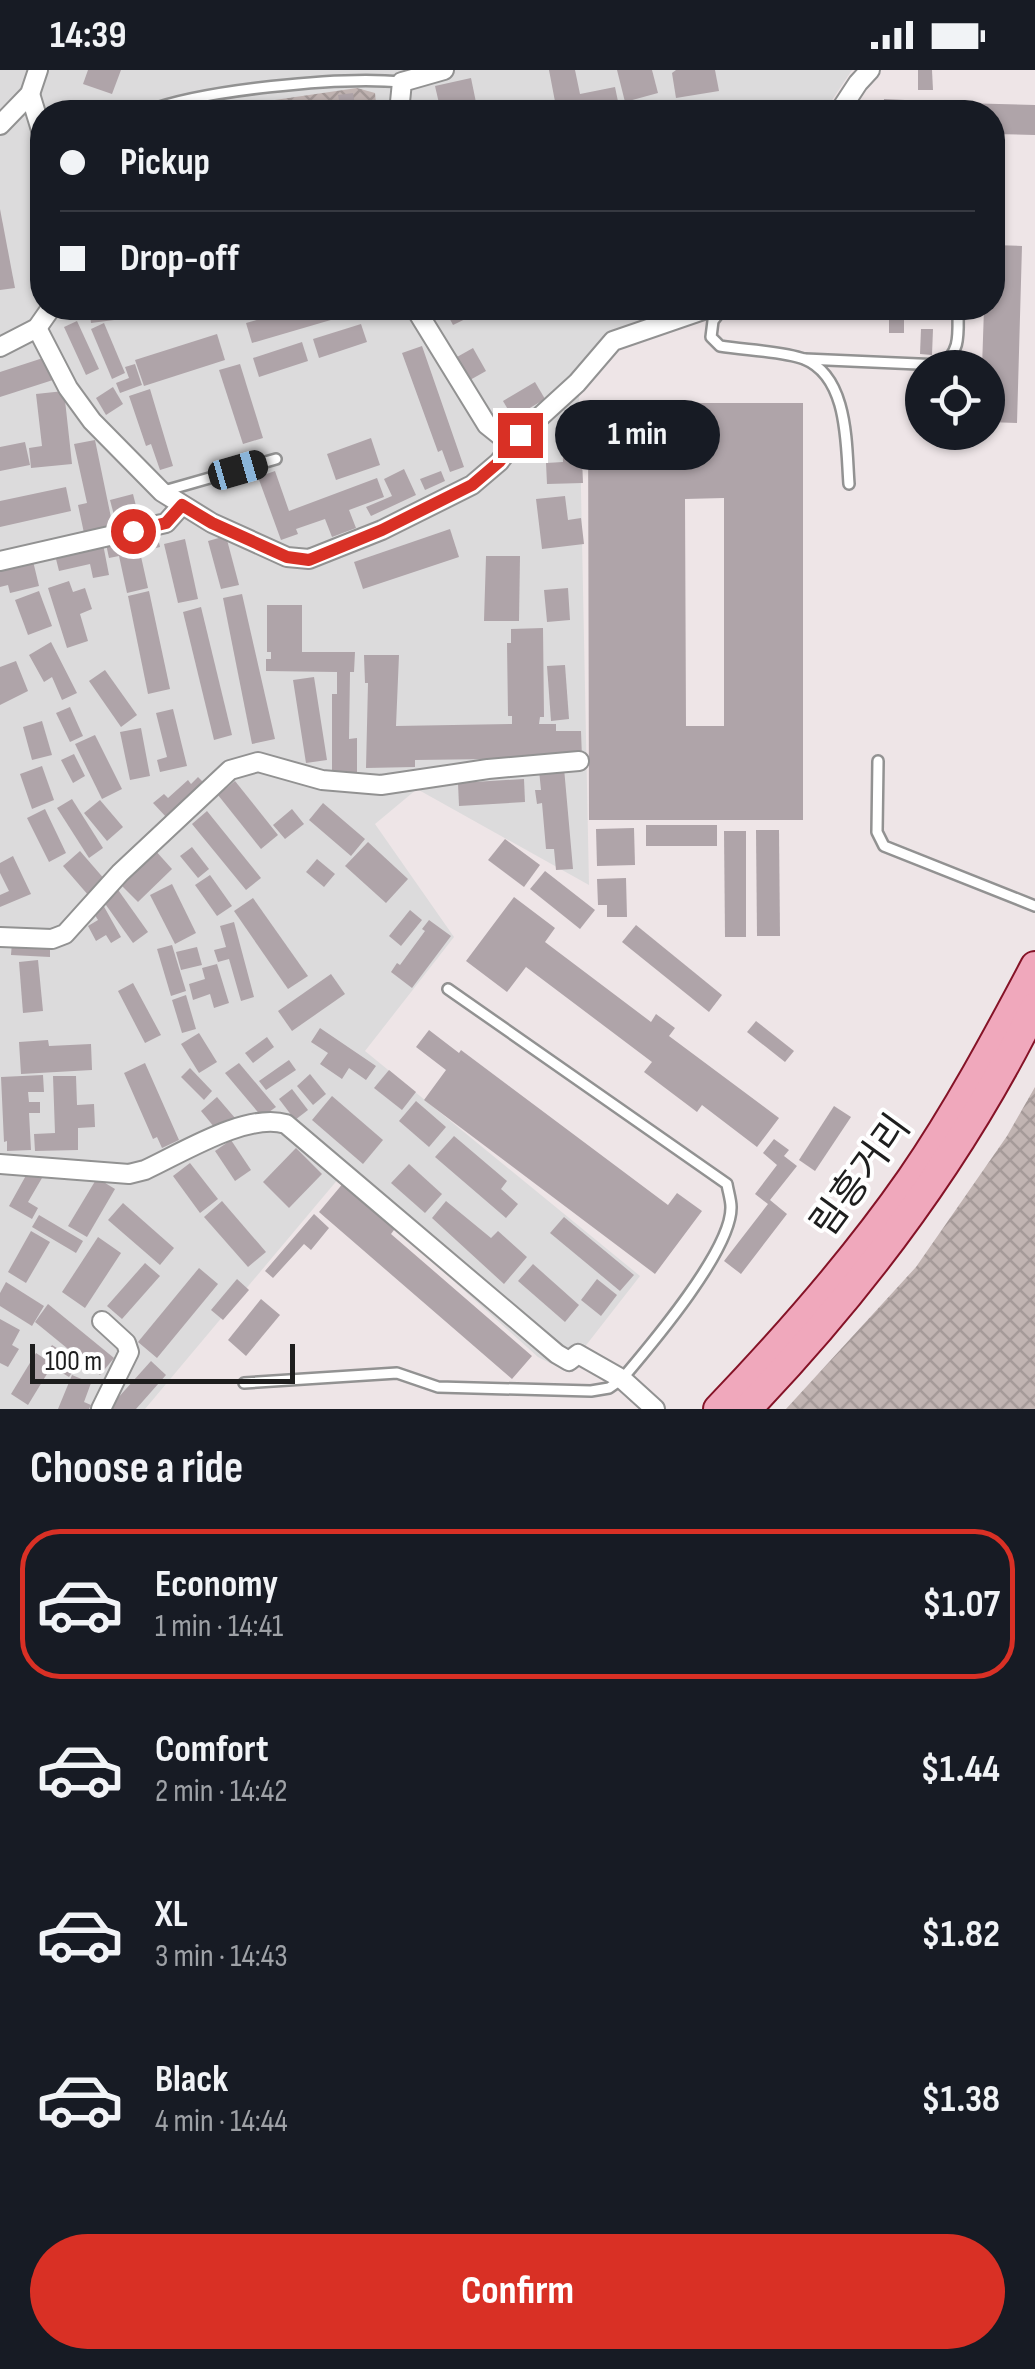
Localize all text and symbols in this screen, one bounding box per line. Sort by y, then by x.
text: 14:39 [50,13,126,58]
text: Pickup [120,140,210,185]
text: Drop-off [120,236,239,281]
map controls [905,350,1005,450]
button: locate [905,350,1005,450]
callout: 1 min [555,400,720,470]
route end [498,413,543,458]
text: 1 min [608,415,667,454]
car [205,447,271,493]
route start [111,509,156,554]
street label: 림흥거리 [802,1106,920,1246]
scale bar [30,1339,295,1384]
text: 100 m [45,1345,102,1378]
text: Choose a ride [30,1441,243,1496]
icon: car [35,1559,125,1649]
text: Economy [155,1562,278,1607]
text: $1.07 [922,1582,1000,1627]
text: 1 min · 14:41 [155,1607,283,1646]
icon: car [35,1724,125,1814]
text: Comfort [155,1727,269,1772]
text: $1.44 [920,1747,1000,1792]
text: 2 min · 14:42 [155,1772,287,1811]
icon: car [35,1889,125,1979]
text: XL [155,1892,188,1937]
text: $1.82 [921,1912,1000,1957]
text: 3 min · 14:43 [155,1937,288,1976]
icon: car [35,2054,125,2144]
text: Black [155,2057,228,2102]
text: $1.38 [921,2077,1000,2122]
text: 4 min · 14:44 [155,2102,288,2141]
button: Confirm [30,2234,1005,2349]

